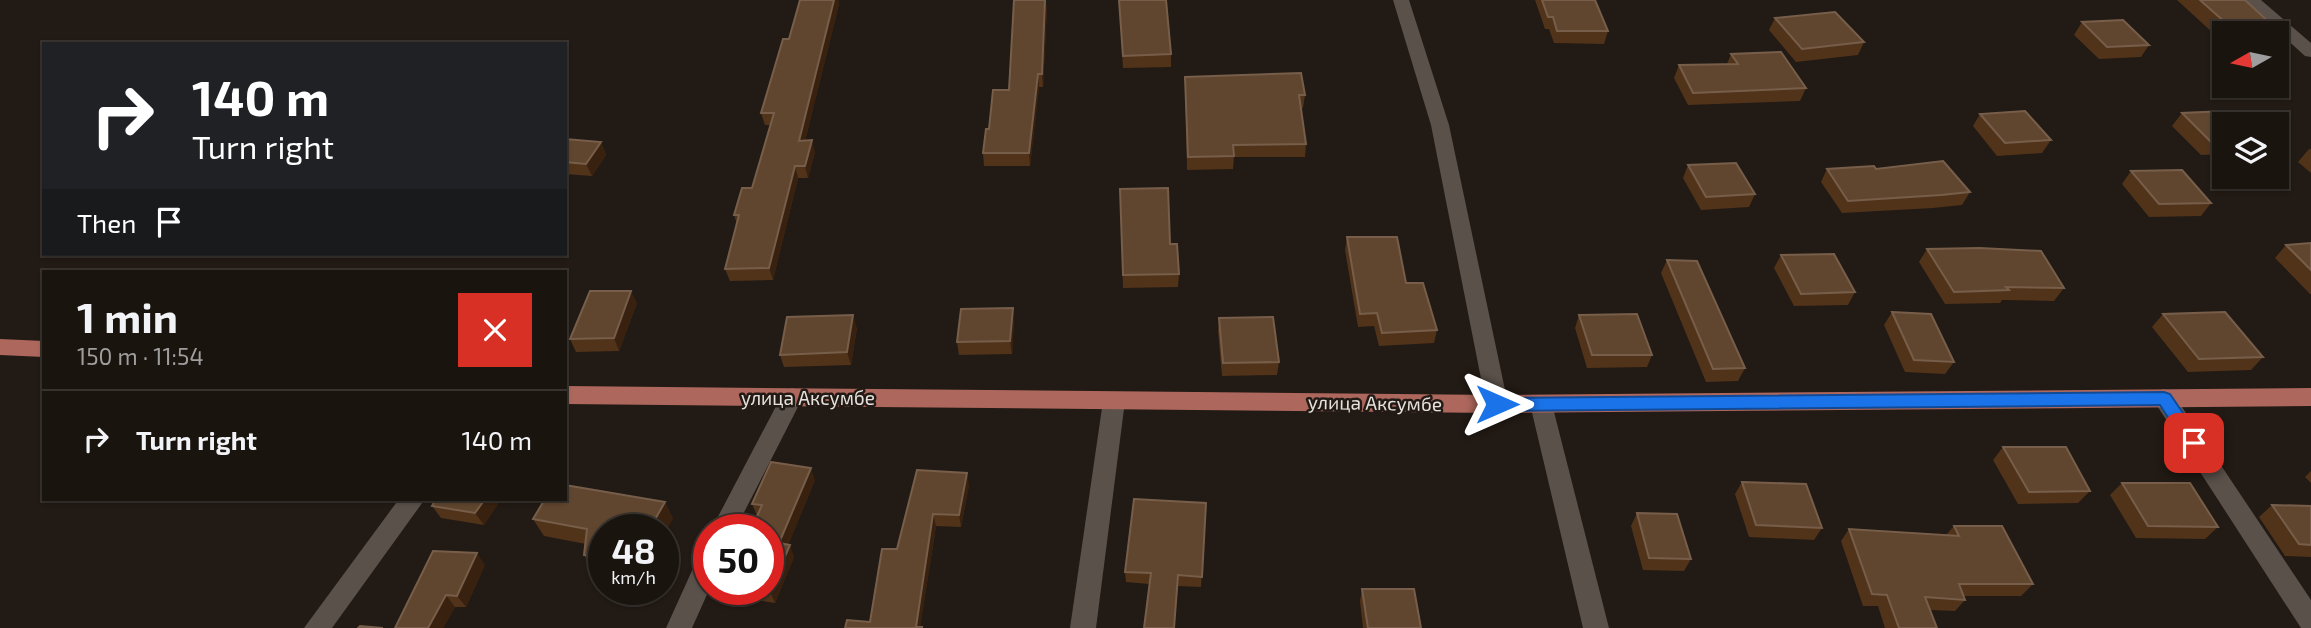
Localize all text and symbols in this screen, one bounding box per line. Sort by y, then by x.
north arrow [2212,21,2289,98]
map controls [2212,21,2289,189]
text: 140 m [192,67,329,126]
icon: right [77,70,168,161]
button: layers [2212,112,2289,189]
text: Turn right [192,127,334,165]
icon: arrive [150,203,188,241]
text: Then [77,207,136,238]
text: 1 min [77,291,178,341]
button: close [458,293,532,367]
text: 150 m · 11:54 [77,342,204,370]
position arrow [1460,367,1534,441]
street label: улица Аксумбе [741,386,875,410]
street label: улица Аксумбе [1308,390,1442,416]
pin [2164,413,2224,473]
icon: right [77,420,115,458]
text: Turn right [136,424,257,455]
text: 140 m [461,424,532,455]
icon: arrive [2175,424,2213,462]
speed limit sign: 50 [693,514,784,605]
text: 48 [611,529,656,571]
text: km/h [611,566,656,588]

